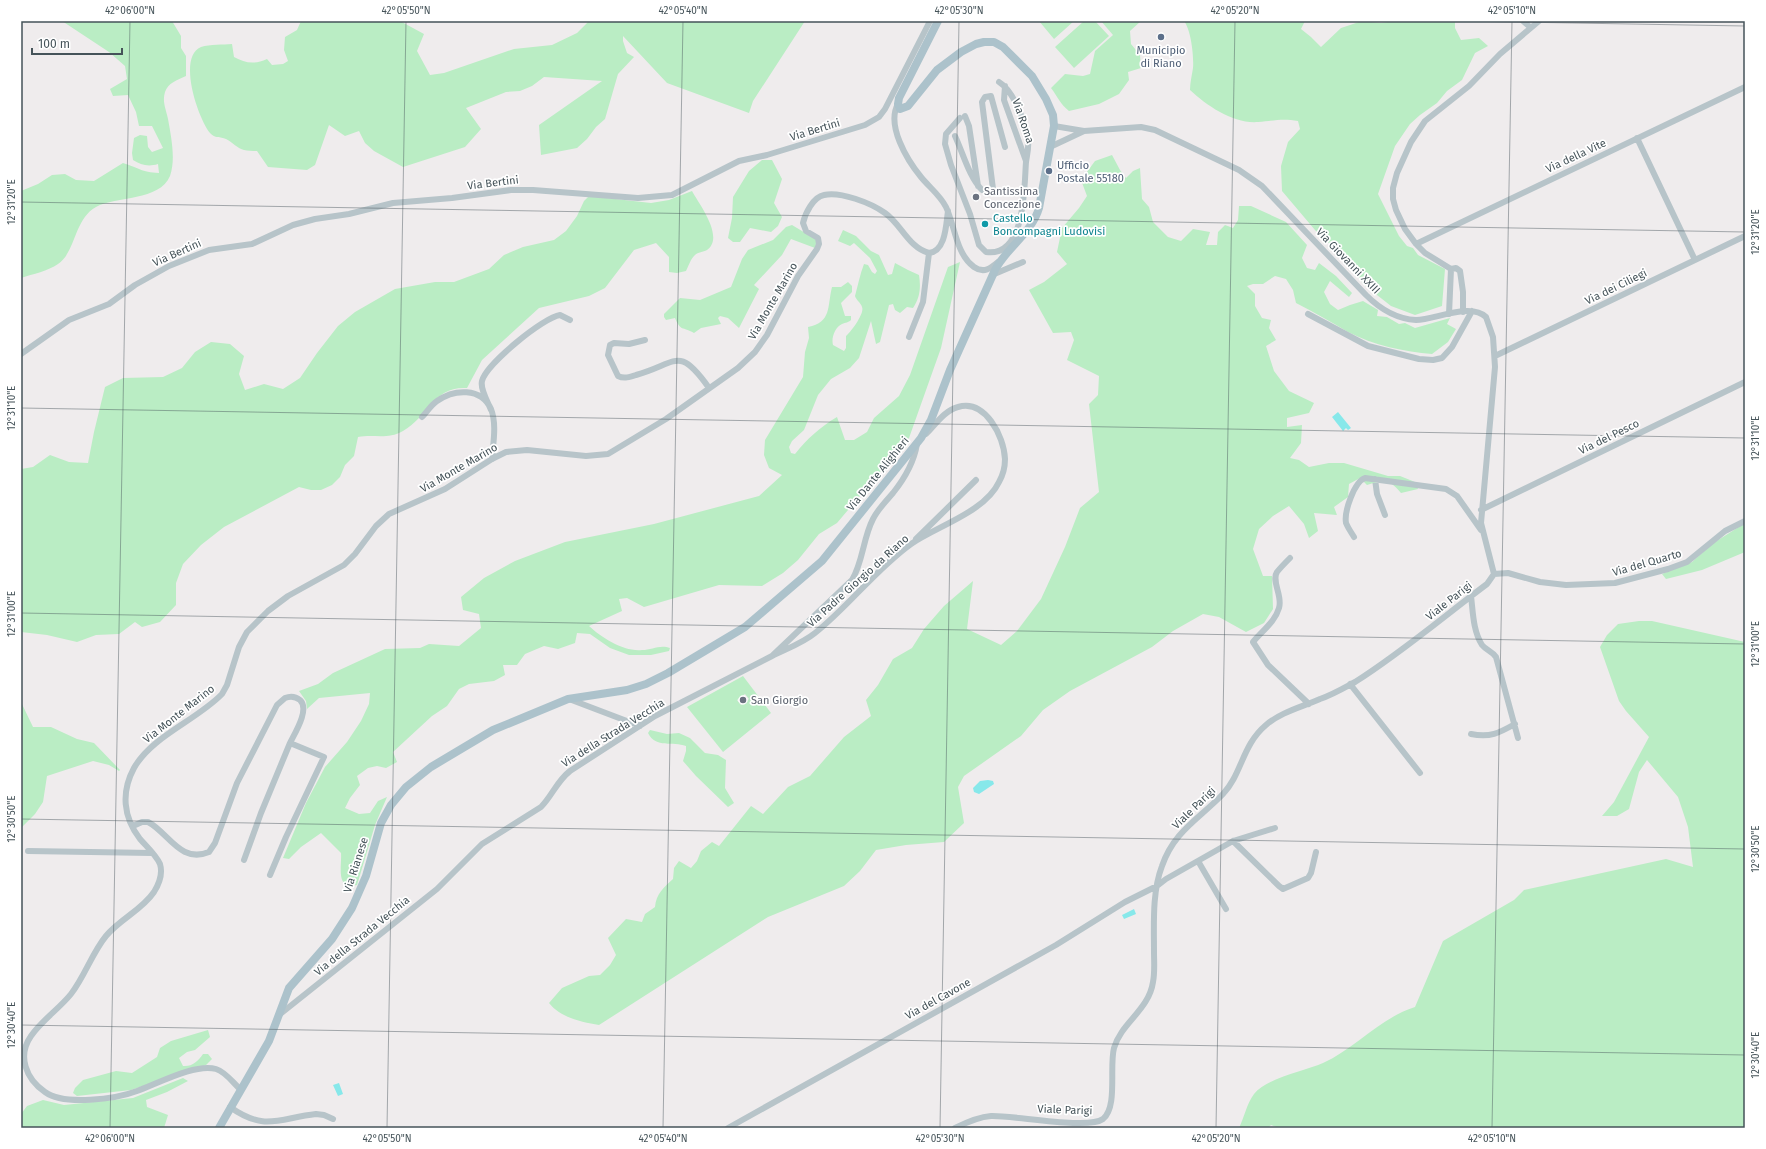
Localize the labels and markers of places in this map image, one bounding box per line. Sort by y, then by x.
marker: Municipio di Riano [1156,32,1166,42]
place label: Municipio di Riano [1137,44,1185,70]
place label: Ufficio Postale 55180 [1057,159,1124,185]
marker: Ufficio Postale 55180 [1044,166,1054,176]
place label: Santissima Concezione [984,185,1041,211]
marker: Santissima Concezione [971,192,981,202]
place label: Castello Boncompagni Ludovisi [993,212,1105,238]
marker: Castello Boncompagni Ludovisi [980,219,990,229]
place label: San Giorgio [751,694,808,707]
marker: San Giorgio [738,695,748,705]

